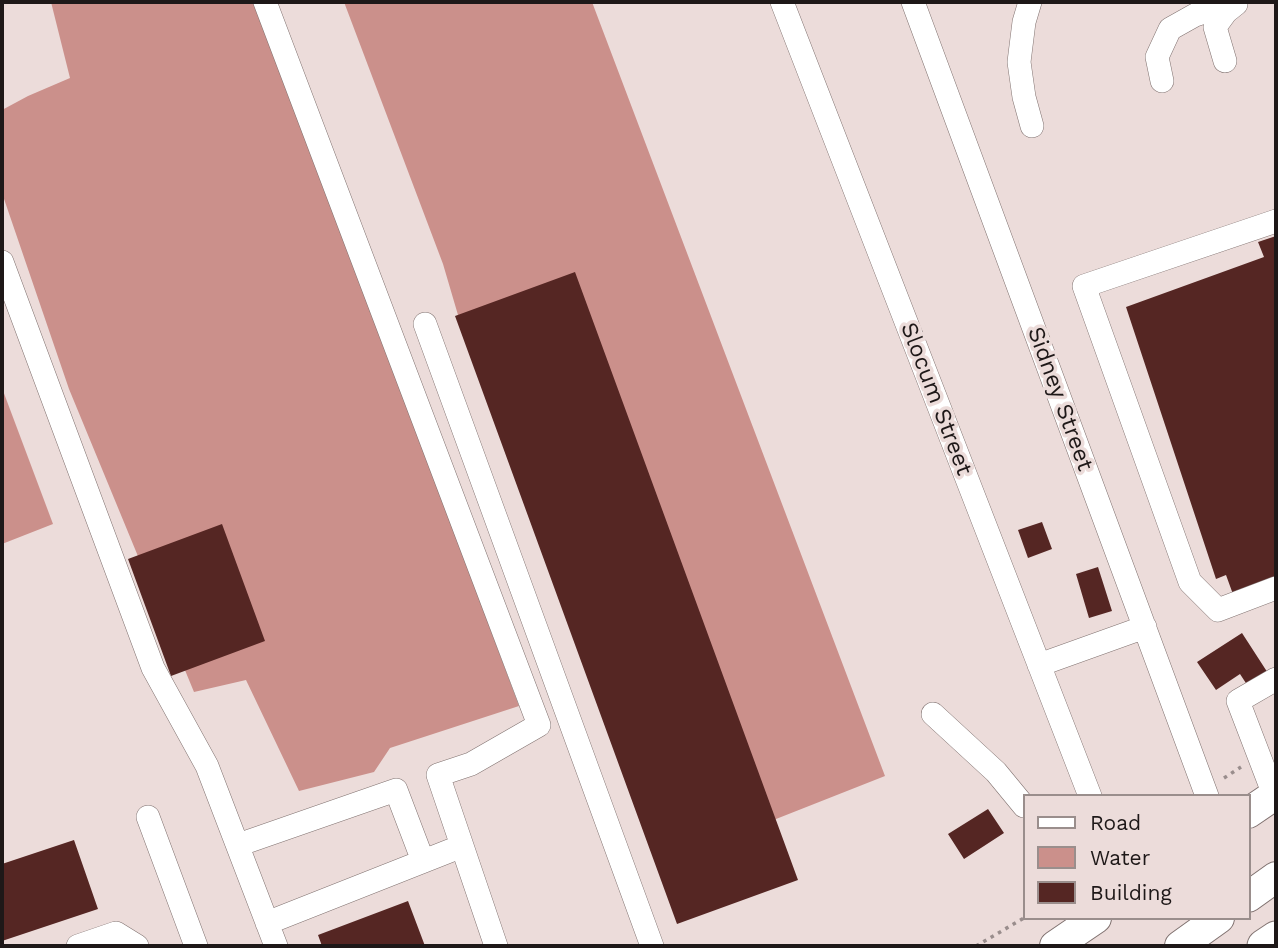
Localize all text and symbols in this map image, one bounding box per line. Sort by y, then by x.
street label: Slocum Street [894,319,978,479]
street label: Sidney Street [1021,323,1099,475]
legend [1023,794,1250,920]
text: Road [1090,810,1141,835]
text: Water [1090,845,1150,870]
text: Building [1090,880,1172,905]

